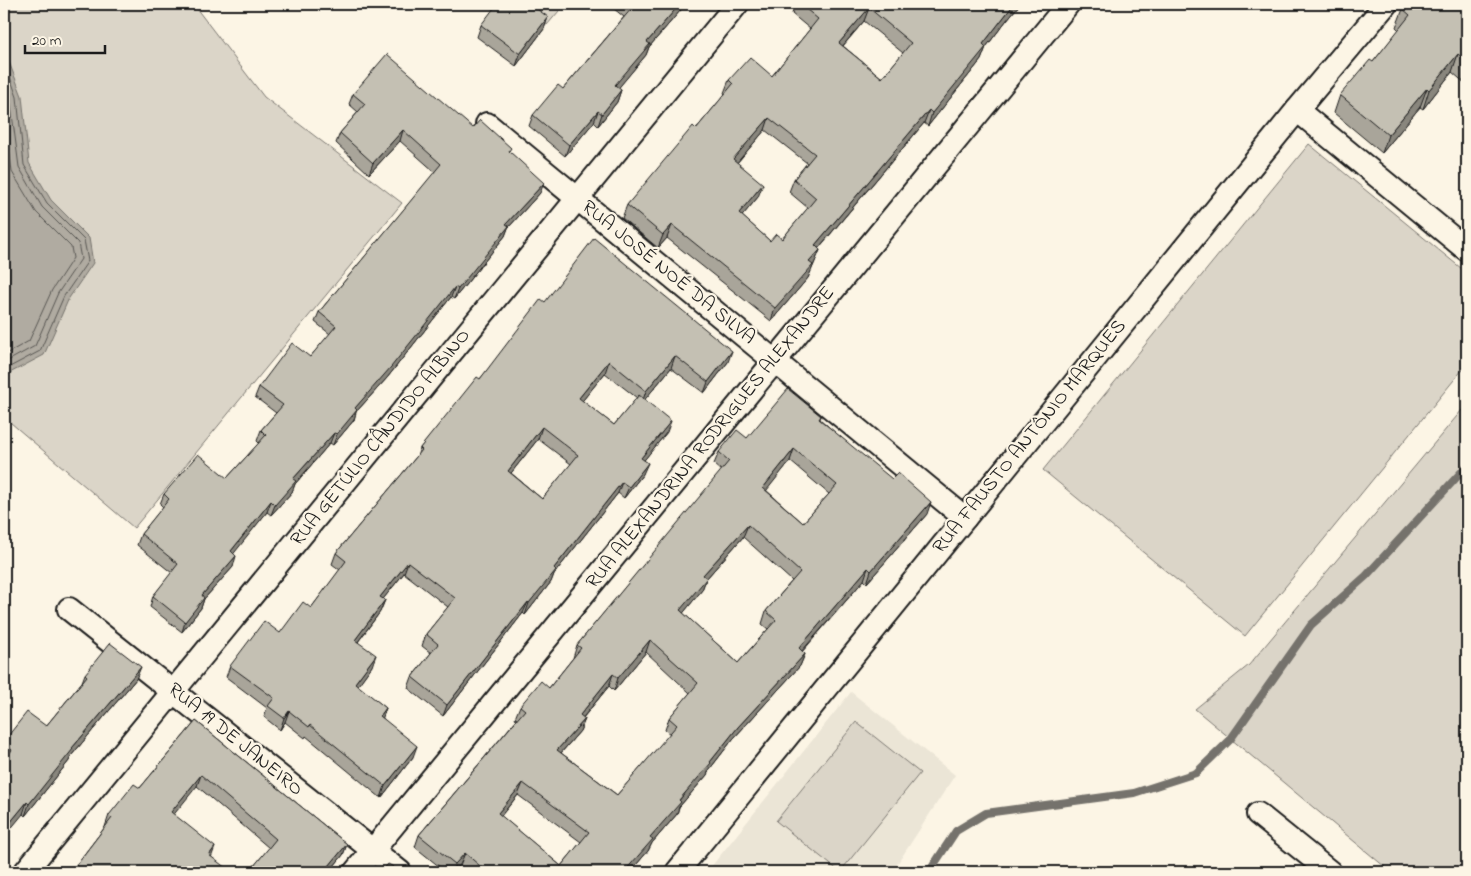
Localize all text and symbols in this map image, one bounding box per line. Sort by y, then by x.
scale bar [25,22,105,54]
text: 20 m [32,30,62,52]
street label: RUA JOSÉ NOÉ DA SILVA [575,194,761,352]
street label: RUA ALEXANDRINA RODRIGUES ALEXANDRE [580,280,842,596]
street label: RUA FAUSTO ANTÔNIO MARQUES [926,313,1134,560]
street label: RUA GETÚLIO CÂNDIDO ALBINO [284,323,478,553]
street label: RUA 19 DE JANEIRO [161,676,309,804]

